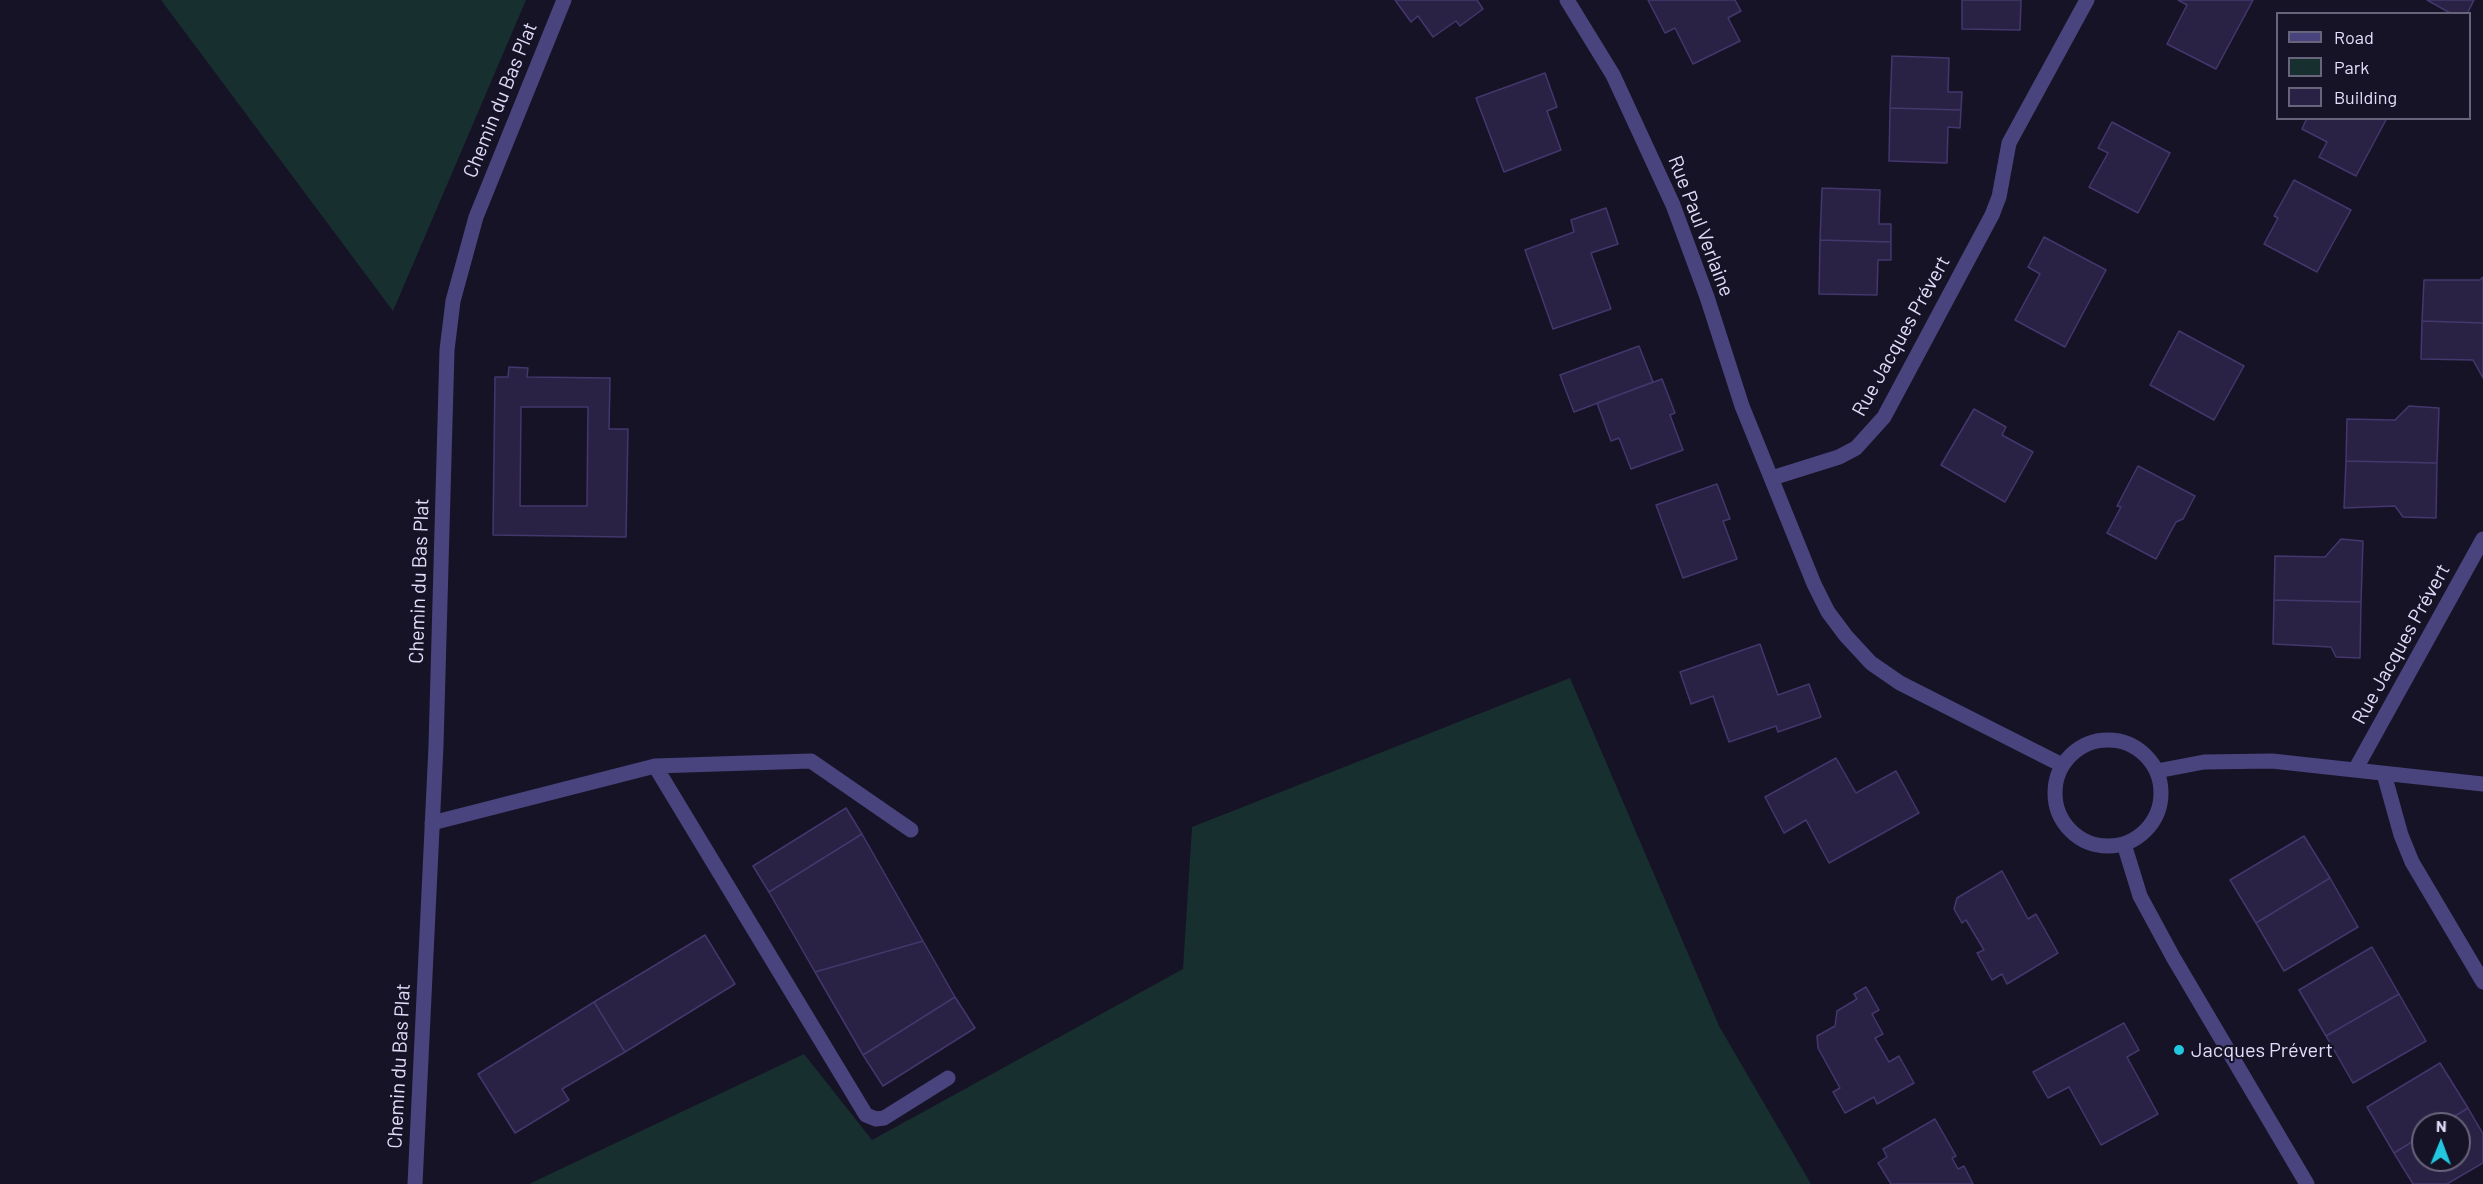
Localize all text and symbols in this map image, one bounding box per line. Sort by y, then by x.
legend [2276,12,2471,120]
street label: Chemin du Bas Plat [458,19,542,181]
text: Road [2334,26,2374,48]
text: Park [2334,56,2369,78]
text: Building [2334,86,2397,108]
street label: Rue Paul Verlaine [1663,152,1739,300]
street label: Rue Jacques Prévert [1847,252,1955,420]
street label: Chemin du Bas Plat [404,498,434,664]
street label: Rue Jacques Prévert [2347,560,2455,728]
street label: Chemin du Bas Plat [383,983,415,1149]
place label: Jacques Prévert [2191,1038,2333,1062]
marker: Jacques Prévert [2172,1043,2186,1057]
north arrow [2411,1112,2471,1172]
text: N [2436,1116,2447,1135]

